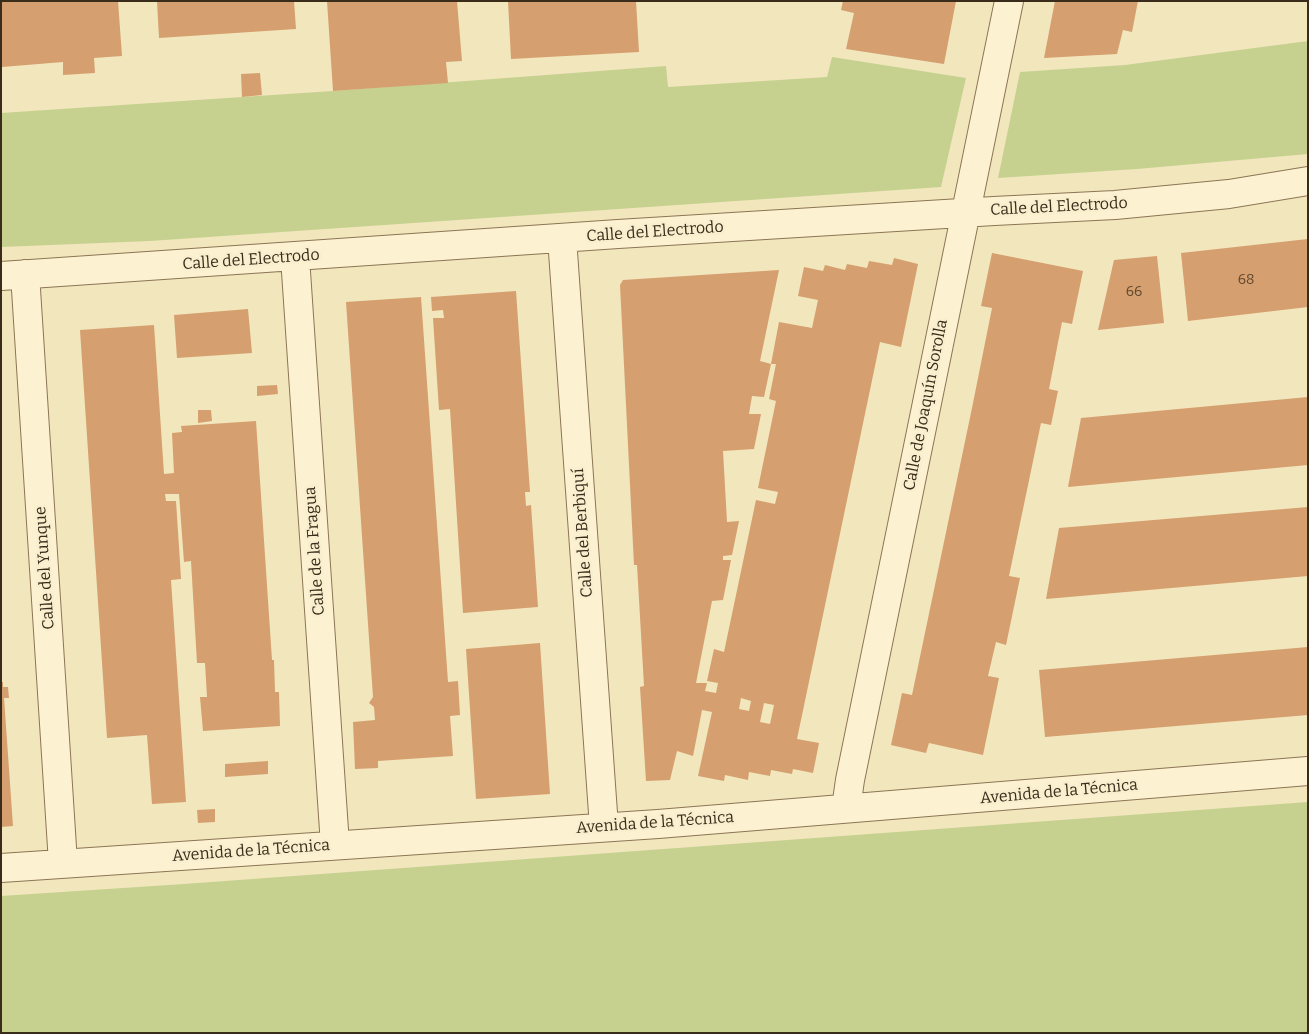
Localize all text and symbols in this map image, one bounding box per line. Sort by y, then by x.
street label: Calle del Electrodo [990,194,1128,220]
street label: Calle del Electrodo [586,218,724,246]
street label: Calle del Electrodo [182,246,320,274]
house number: 68 [1238,272,1254,288]
house number: 66 [1126,284,1142,300]
street label: Calle de Joaquín Sorolla [900,318,952,492]
street label: Calle del Berbiquí [569,468,597,598]
street label: Calle de la Fragua [301,486,329,616]
street label: Calle del Yunque [31,506,59,630]
street label: Avenida de la Técnica [979,776,1139,808]
street label: Avenida de la Técnica [575,808,735,838]
street label: Avenida de la Técnica [171,836,331,866]

